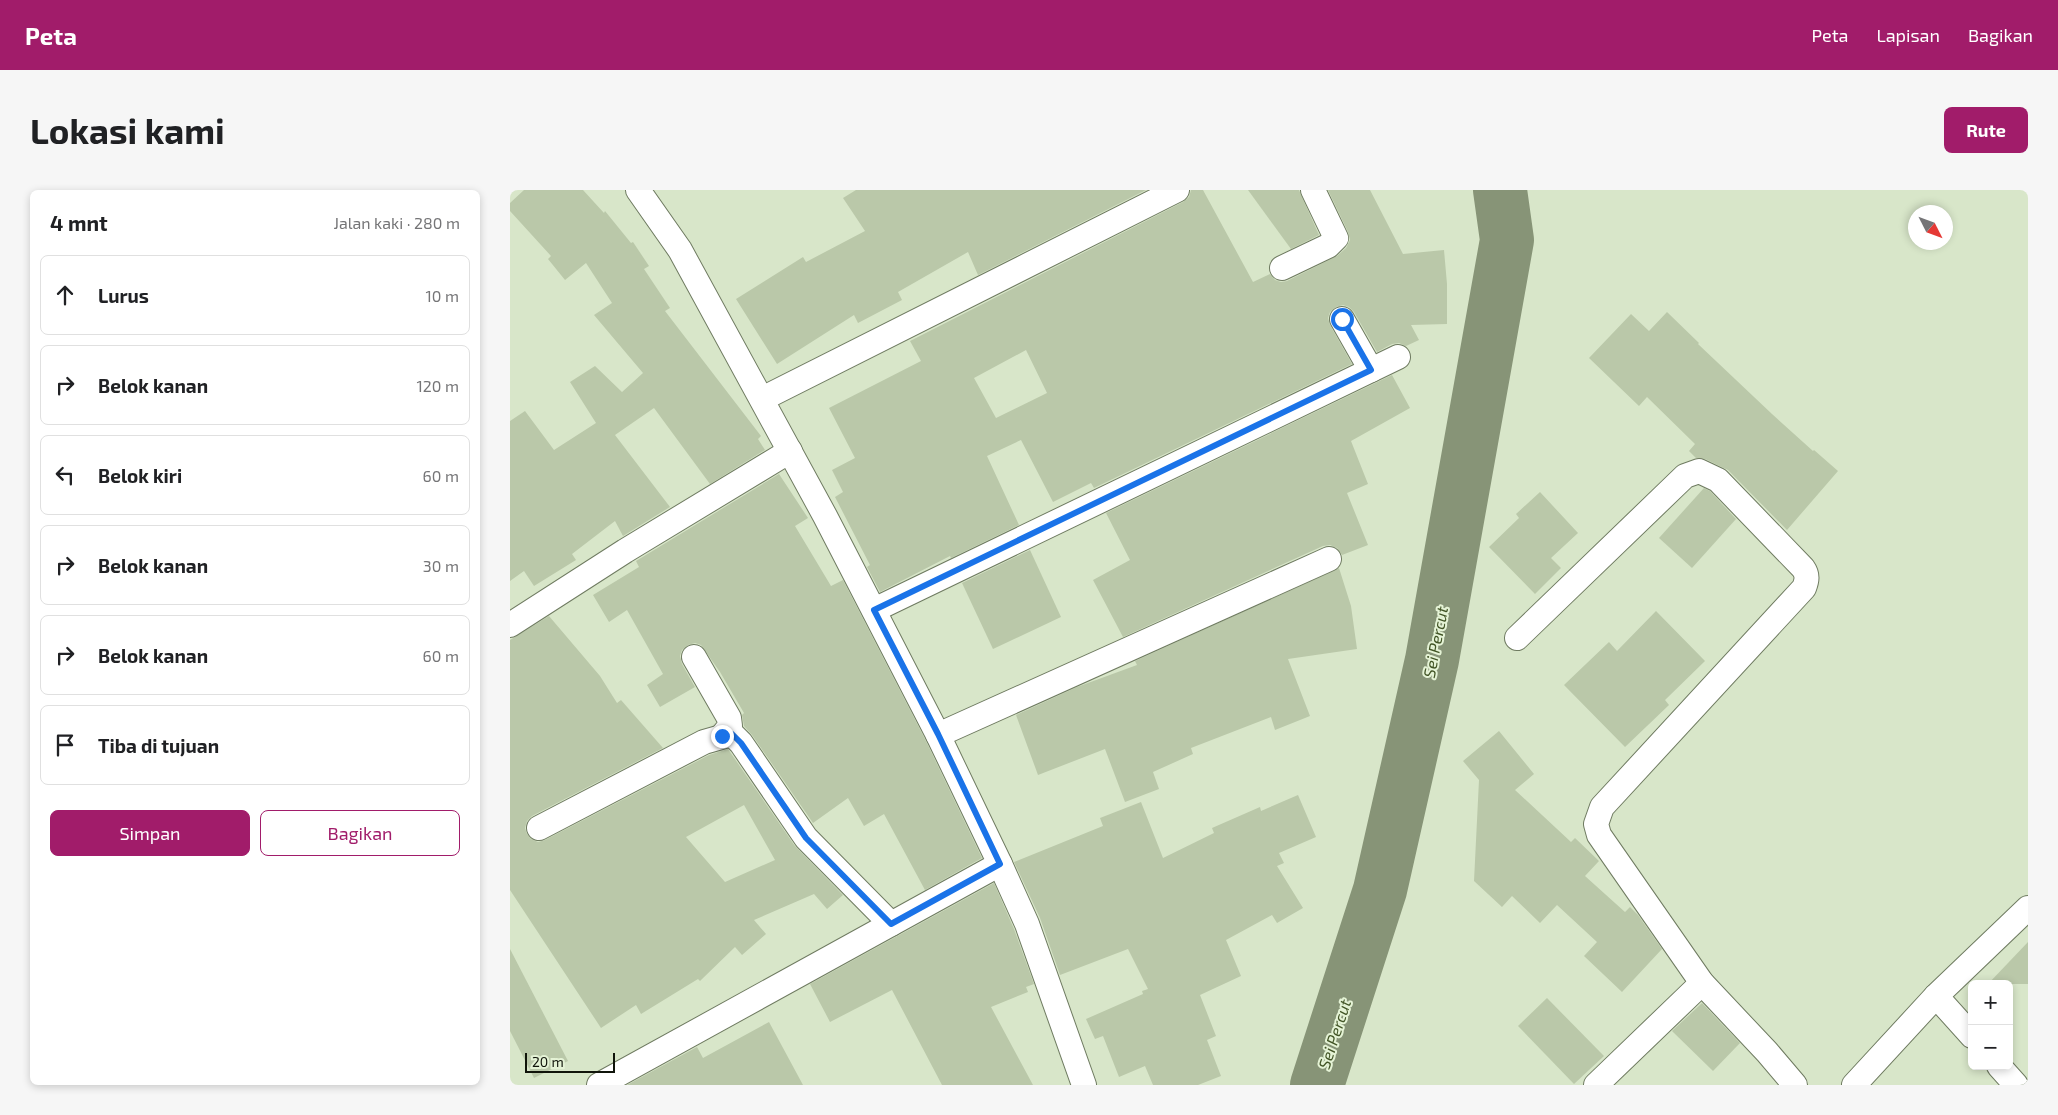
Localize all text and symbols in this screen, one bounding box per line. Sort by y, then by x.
text: Peta [25,21,77,50]
text: Peta [1811,24,1848,46]
text: Lapisan [1876,24,1940,46]
text: Bagikan [1968,24,2033,46]
button: Rute [1944,107,2028,153]
text: Lokasi kami [30,109,225,151]
north arrow [1908,205,1953,250]
text: 4 mnt [50,210,108,235]
text: Jalan kaki · 280 m [333,213,460,232]
icon: ahead [51,281,79,309]
text: Lurus [98,284,149,307]
text: 10 m [425,286,459,305]
route start [1331,308,1354,331]
icon: right [51,371,79,399]
text: Belok kanan [98,374,208,397]
text: 120 m [416,376,459,395]
icon: left [51,461,79,489]
text: Belok kiri [98,464,182,487]
text: 60 m [423,466,459,485]
icon: right [51,551,79,579]
text: Belok kanan [98,554,208,577]
text: 30 m [423,556,459,575]
water label: Sei Percut [1419,604,1451,679]
icon: right [51,641,79,669]
text: Belok kanan [98,644,208,667]
text: 60 m [423,646,459,665]
route end [711,725,734,748]
icon: arrive [51,731,79,759]
text: Tiba di tujuan [98,734,219,757]
button: Simpan [50,810,250,856]
button: Bagikan [260,810,460,856]
map controls [1968,980,2013,1070]
button: + [1968,980,2013,1025]
water label: Sei Percut [1314,996,1354,1071]
button: − [1968,1025,2013,1070]
scale bar [525,1050,615,1073]
text: 20 m [532,1053,564,1070]

